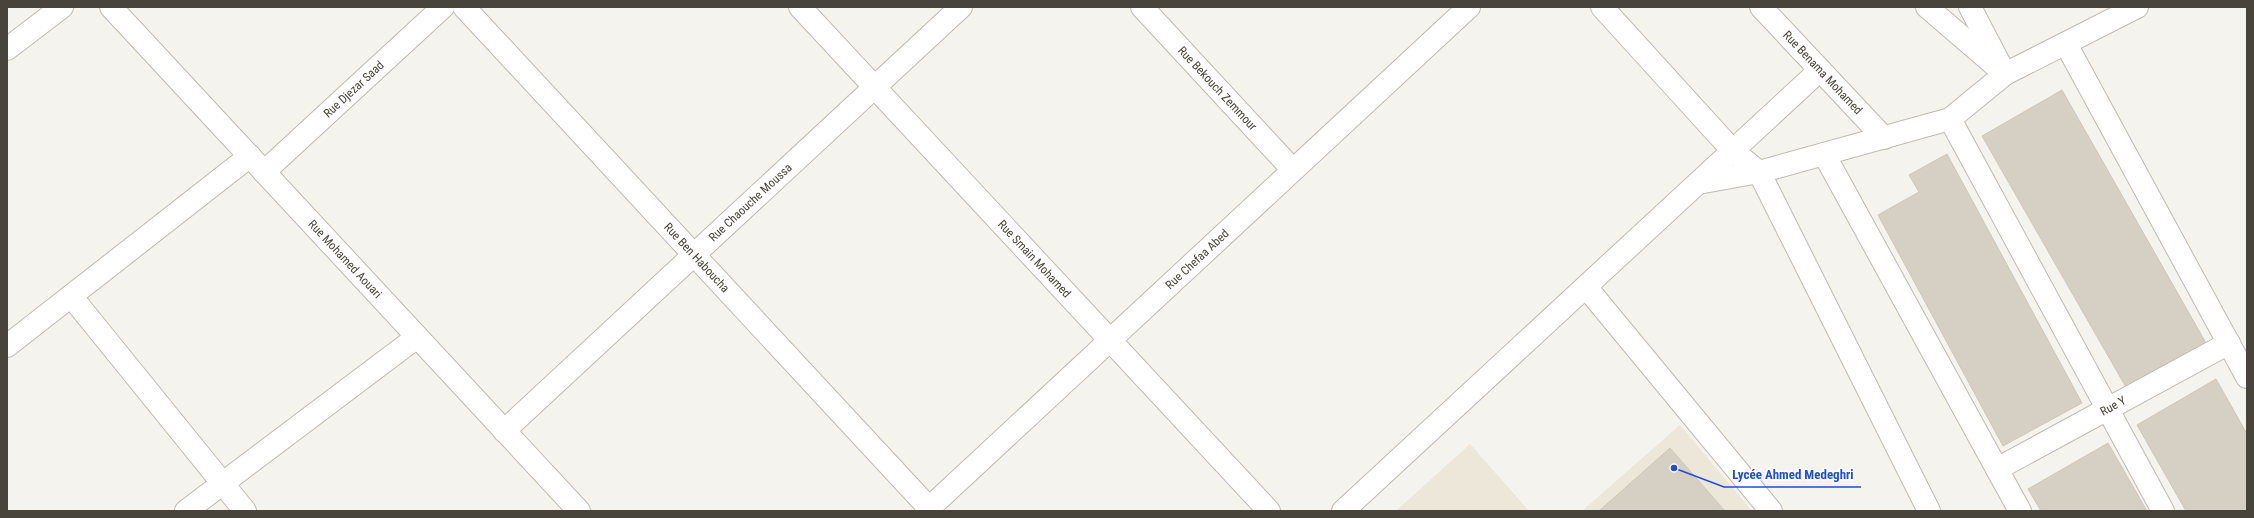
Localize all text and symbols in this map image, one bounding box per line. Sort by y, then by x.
street label: Rue Benama Mohamed [1780,28,1865,117]
street label: Rue Bekouch Zemmour [1175,44,1260,134]
street label: Rue Djezar Saad [321,58,387,121]
street label: Rue Chaouche Moussa [706,160,795,244]
street label: Rue Mohamed Aouari [305,217,385,301]
street label: Rue Smain Mohamed [995,217,1074,300]
street label: Rue Ben Haboucha [661,220,732,295]
street label: Rue Chefaa Abed [1163,226,1232,292]
street label: Rue Y [2098,393,2129,419]
callout: Lycée Ahmed Medeghri [1724,462,1861,487]
text: Lycée Ahmed Medeghri [1732,467,1854,482]

